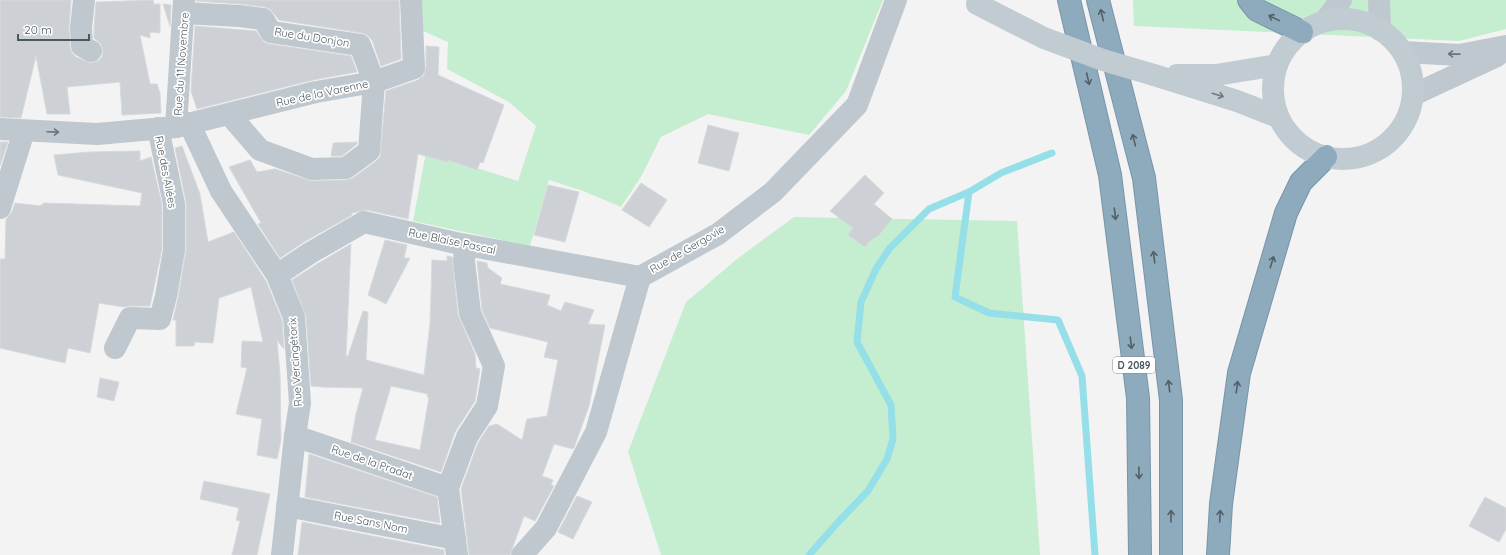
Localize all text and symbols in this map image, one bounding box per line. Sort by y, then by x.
one-way arrow [1098,8,1105,21]
street label: Rue du 11 Novembre [170,12,192,116]
one-way arrow [1268,14,1280,21]
scale bar [18,16,89,42]
text: 20 m [24,22,52,37]
street label: Rue du Donjon [273,24,351,50]
one-way arrow [1448,51,1461,58]
one-way arrow [1084,72,1092,85]
street label: Rue de la Varenne [275,76,369,110]
one-way arrow [1211,92,1224,99]
one-way arrow [46,129,59,136]
one-way arrow [1130,134,1138,147]
street label: Rue des Allées [152,135,180,209]
one-way arrow [1111,207,1119,220]
street label: Rue de Gergovie [647,222,727,276]
street label: Rue Blaise Pascal [407,225,497,257]
one-way arrow [1150,251,1157,264]
one-way arrow [1269,256,1276,269]
street label: Rue Vercingétorix [285,317,305,407]
one-way arrow [1127,336,1135,349]
road number: D 2089 [1113,357,1155,373]
one-way arrow [1165,380,1173,393]
one-way arrow [1233,381,1241,394]
street label: Rue de la Pradat [329,442,415,483]
one-way arrow [1135,466,1143,479]
street label: Rue Sans Nom [333,508,409,536]
one-way arrow [1167,510,1175,523]
one-way arrow [1217,510,1224,523]

